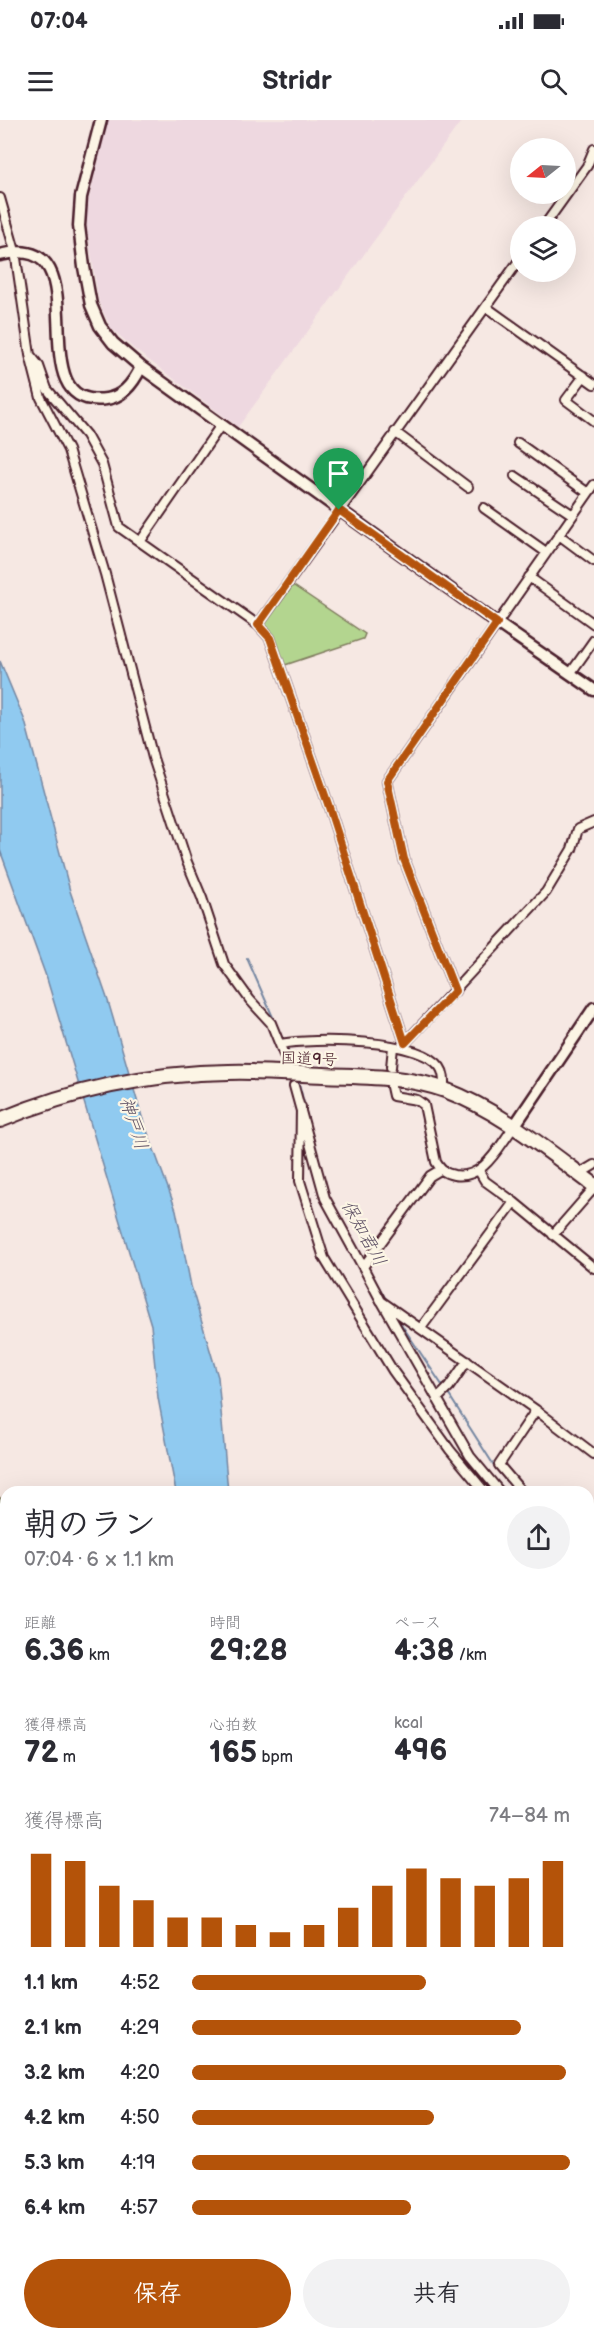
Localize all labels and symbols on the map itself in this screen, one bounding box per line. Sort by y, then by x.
north arrow [510,138,576,204]
pin [313,448,364,510]
street label: 国道9号 [280,1049,338,1070]
water label: 神戸川 [115,1094,152,1152]
water label: 保知君川 [337,1197,390,1270]

